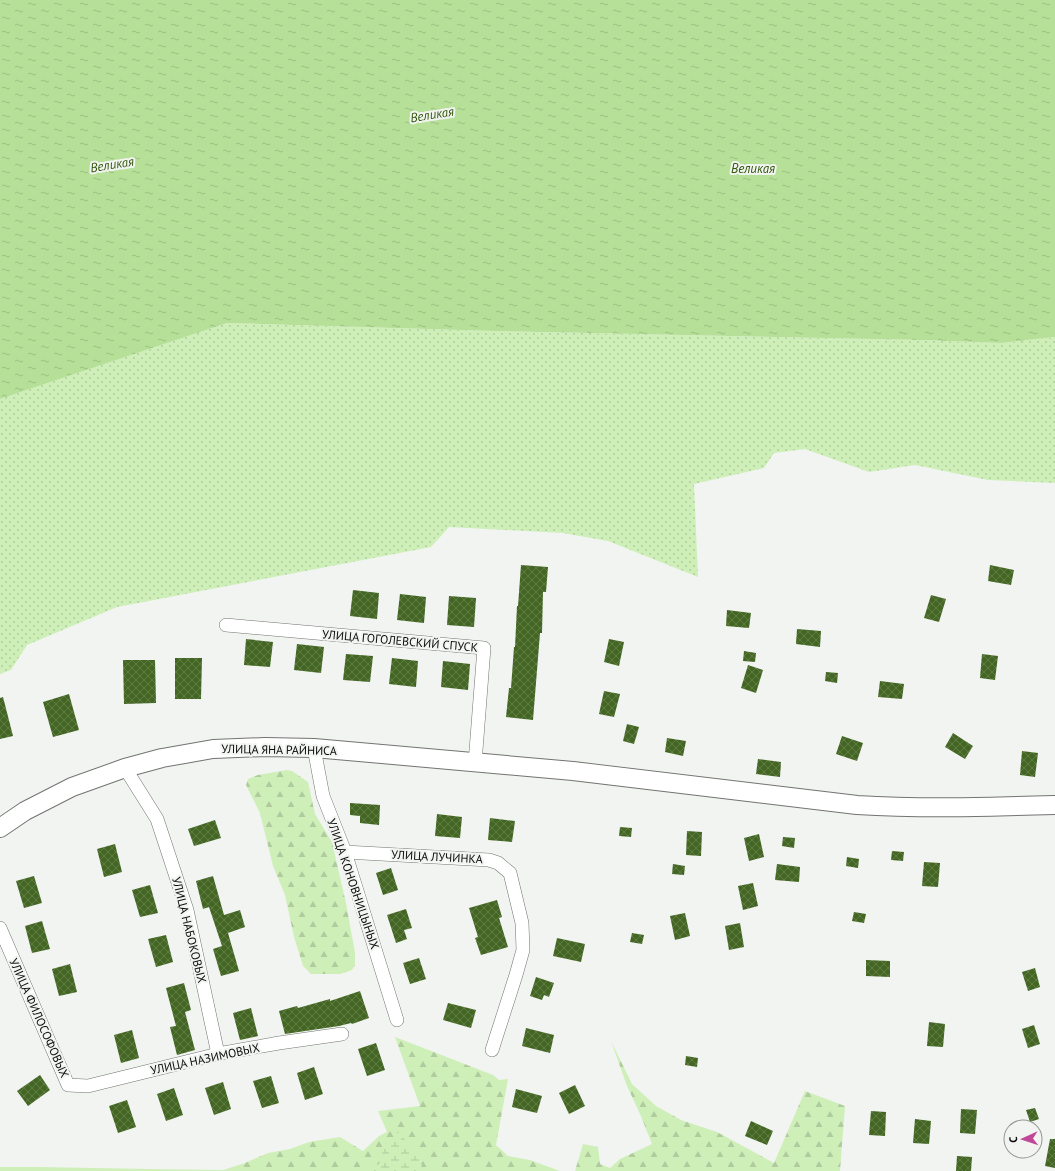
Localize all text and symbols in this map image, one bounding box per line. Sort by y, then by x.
water label: Великая [409,103,455,126]
water label: Великая [89,153,135,176]
water label: Великая [731,160,775,177]
street label: УЛИЦА ГОГОЛЕВСКИЙ СПУСК [322,626,479,655]
street label: УЛИЦА ЯНА РАЙНИСА [221,741,337,758]
street label: УЛИЦА КОНОВНИЦЫНЫХ [324,817,383,952]
street label: УЛИЦА ЛУЧИНКА [391,847,483,866]
street label: УЛИЦА НАБОКОВЫХ [169,875,210,985]
street label: УЛИЦА ФИЛОСОФОВЫХ [6,956,73,1080]
street label: УЛИЦА НАЗИМОВЫХ [149,1040,261,1077]
north arrow [1003,1119,1043,1159]
text: С [1006,1136,1020,1143]

